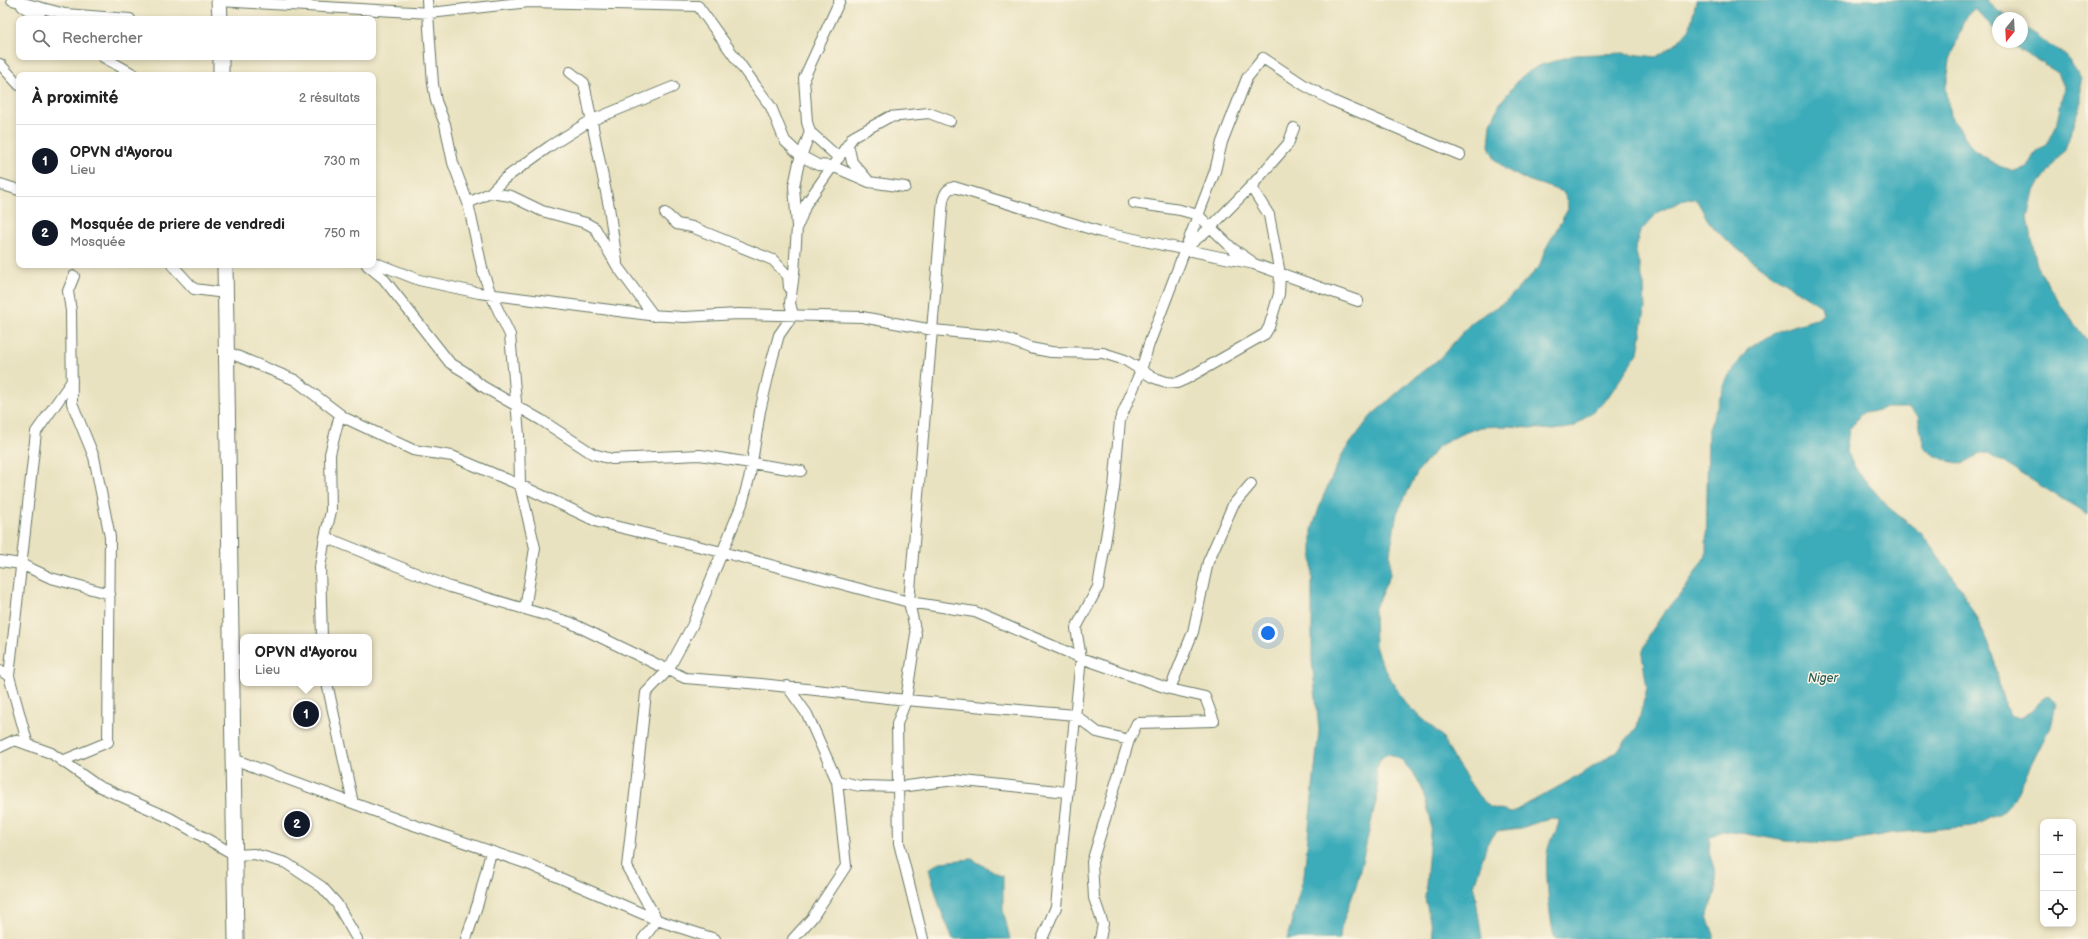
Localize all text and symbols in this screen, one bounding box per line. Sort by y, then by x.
north arrow [1992,12,2028,48]
search box [16,16,376,60]
icon: search [30,27,52,49]
text: Rechercher [62,29,142,48]
text: À proximité [32,88,118,108]
text: 2 résultats [299,90,360,106]
text: OPVN d'Ayorou [70,143,172,162]
text: 1 [42,153,48,169]
text: 730 m [324,153,360,169]
text: Lieu [70,162,95,178]
text: Mosquée de priere de vendredi [70,215,285,234]
text: 2 [41,225,49,241]
text: 750 m [324,225,360,241]
text: Mosquée [70,234,125,250]
your location [1258,623,1278,643]
popup [240,634,372,686]
text: OPVN d'Ayorou [255,643,357,662]
text: Lieu [255,662,280,678]
water label: Niger [1808,671,1840,686]
pin: 1 [293,699,319,729]
pin: 2 [284,809,310,839]
map controls [2040,819,2076,927]
button: + [2040,819,2076,855]
button: − [2040,855,2076,891]
button: locate [2040,891,2076,927]

